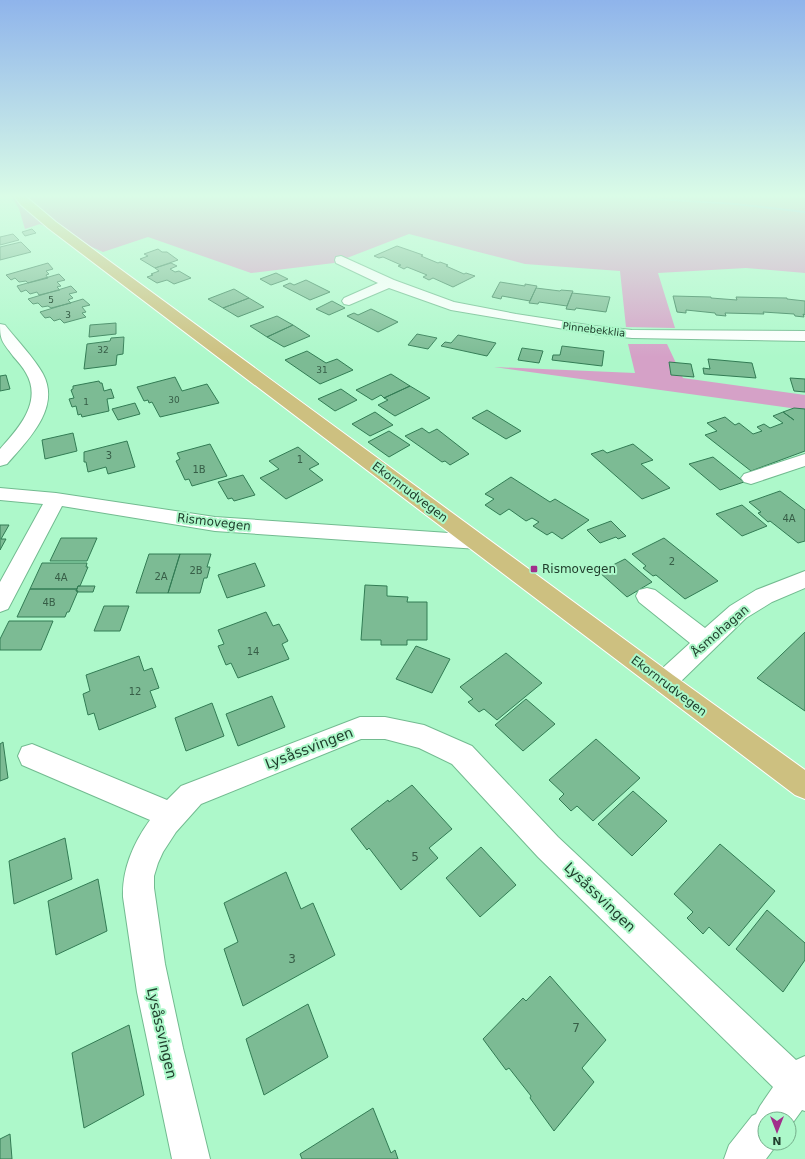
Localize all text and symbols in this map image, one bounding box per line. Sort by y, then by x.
house number: 5 [48,295,54,305]
house number: 3 [65,310,71,320]
street label: Pinnebekklia [562,320,626,339]
house number: 32 [97,345,109,355]
house number: 31 [316,365,328,375]
house number: 30 [168,395,180,405]
house number: 1 [83,397,89,407]
house number: 3 [106,450,112,461]
house number: 1 [297,454,303,465]
street label: Ekornrudvegen [369,459,451,525]
house number: 1B [192,464,206,475]
street label: Rismovegen [176,511,252,533]
house number: 4A [782,513,796,524]
house number: 2 [669,556,675,567]
place label: Rismovegen [542,562,616,576]
marker: Rismovegen [529,564,539,574]
house number: 2B [189,565,203,576]
house number: 2A [154,571,168,582]
house number: 4A [54,572,68,583]
house number: 4B [42,597,56,608]
street label: Åsmohagan [688,602,751,660]
house number: 14 [247,646,259,657]
street label: Ekornrudvegen [628,653,710,719]
house number: 12 [129,686,141,697]
street label: Lysåssvingen [263,724,355,772]
house number: 5 [411,850,419,864]
street label: Lysåssvingen [561,859,639,935]
house number: 3 [288,952,296,966]
street label: Lysåssvingen [144,986,180,1080]
house number: 7 [572,1021,580,1035]
north arrow [757,1111,797,1151]
text: N [772,1134,782,1147]

